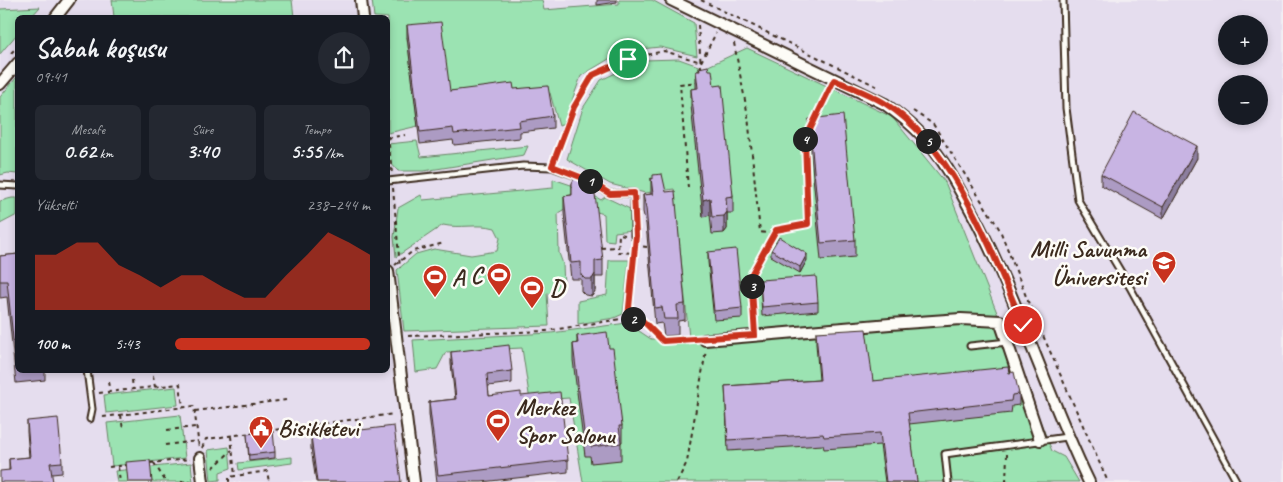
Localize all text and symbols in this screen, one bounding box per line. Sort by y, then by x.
map controls [1218,15,1268,125]
button: + [1218,15,1268,65]
text: Sabah koşusu [35,30,165,65]
button: share [318,32,370,84]
pin [607,38,649,80]
icon: arrive [614,45,642,73]
text: 09:41 [35,67,67,87]
button: − [1218,75,1268,125]
text: Mesafe [71,121,105,138]
text: Süre [192,121,213,138]
text: Tempo [303,121,331,138]
pin: 4 [792,126,818,152]
pin: 5 [916,128,940,154]
text: 4 [802,131,809,148]
text: 5 [925,133,932,150]
text: 0.62 [63,138,96,164]
text: 3:40 [186,138,219,164]
text: 5:55 [290,138,322,164]
text: km [96,145,113,162]
text: /km [322,145,343,162]
pin: 1 [578,168,602,194]
text: 1 [587,173,594,190]
text: Yükselti [35,195,76,215]
text: 238–244 m [307,195,370,215]
place label: Milli Savunma Üniversitesi [1030,234,1149,292]
school or university icon: Milli Savunma Üniversitesi [1151,250,1177,284]
place label: C [471,260,486,290]
place label: A [452,262,466,292]
sports icon: C [486,262,512,296]
sports icon: A [422,264,448,298]
place label: D [550,273,567,303]
pin: 3 [740,274,764,298]
sports icon: D [519,275,545,309]
text: 3 [749,278,756,295]
pin [1002,304,1044,346]
pin: 2 [620,306,646,332]
text: 2 [630,311,637,328]
icon: check [1009,311,1037,339]
text: 100 m [35,334,70,354]
text: 5:43 [115,334,140,354]
place label: Merkez Spor Salonu [516,392,617,450]
sports icon: Merkez Spor Salonu [485,408,511,442]
place label: Bisikletevi [278,413,362,443]
public building icon: Bisikletevi [248,415,274,449]

